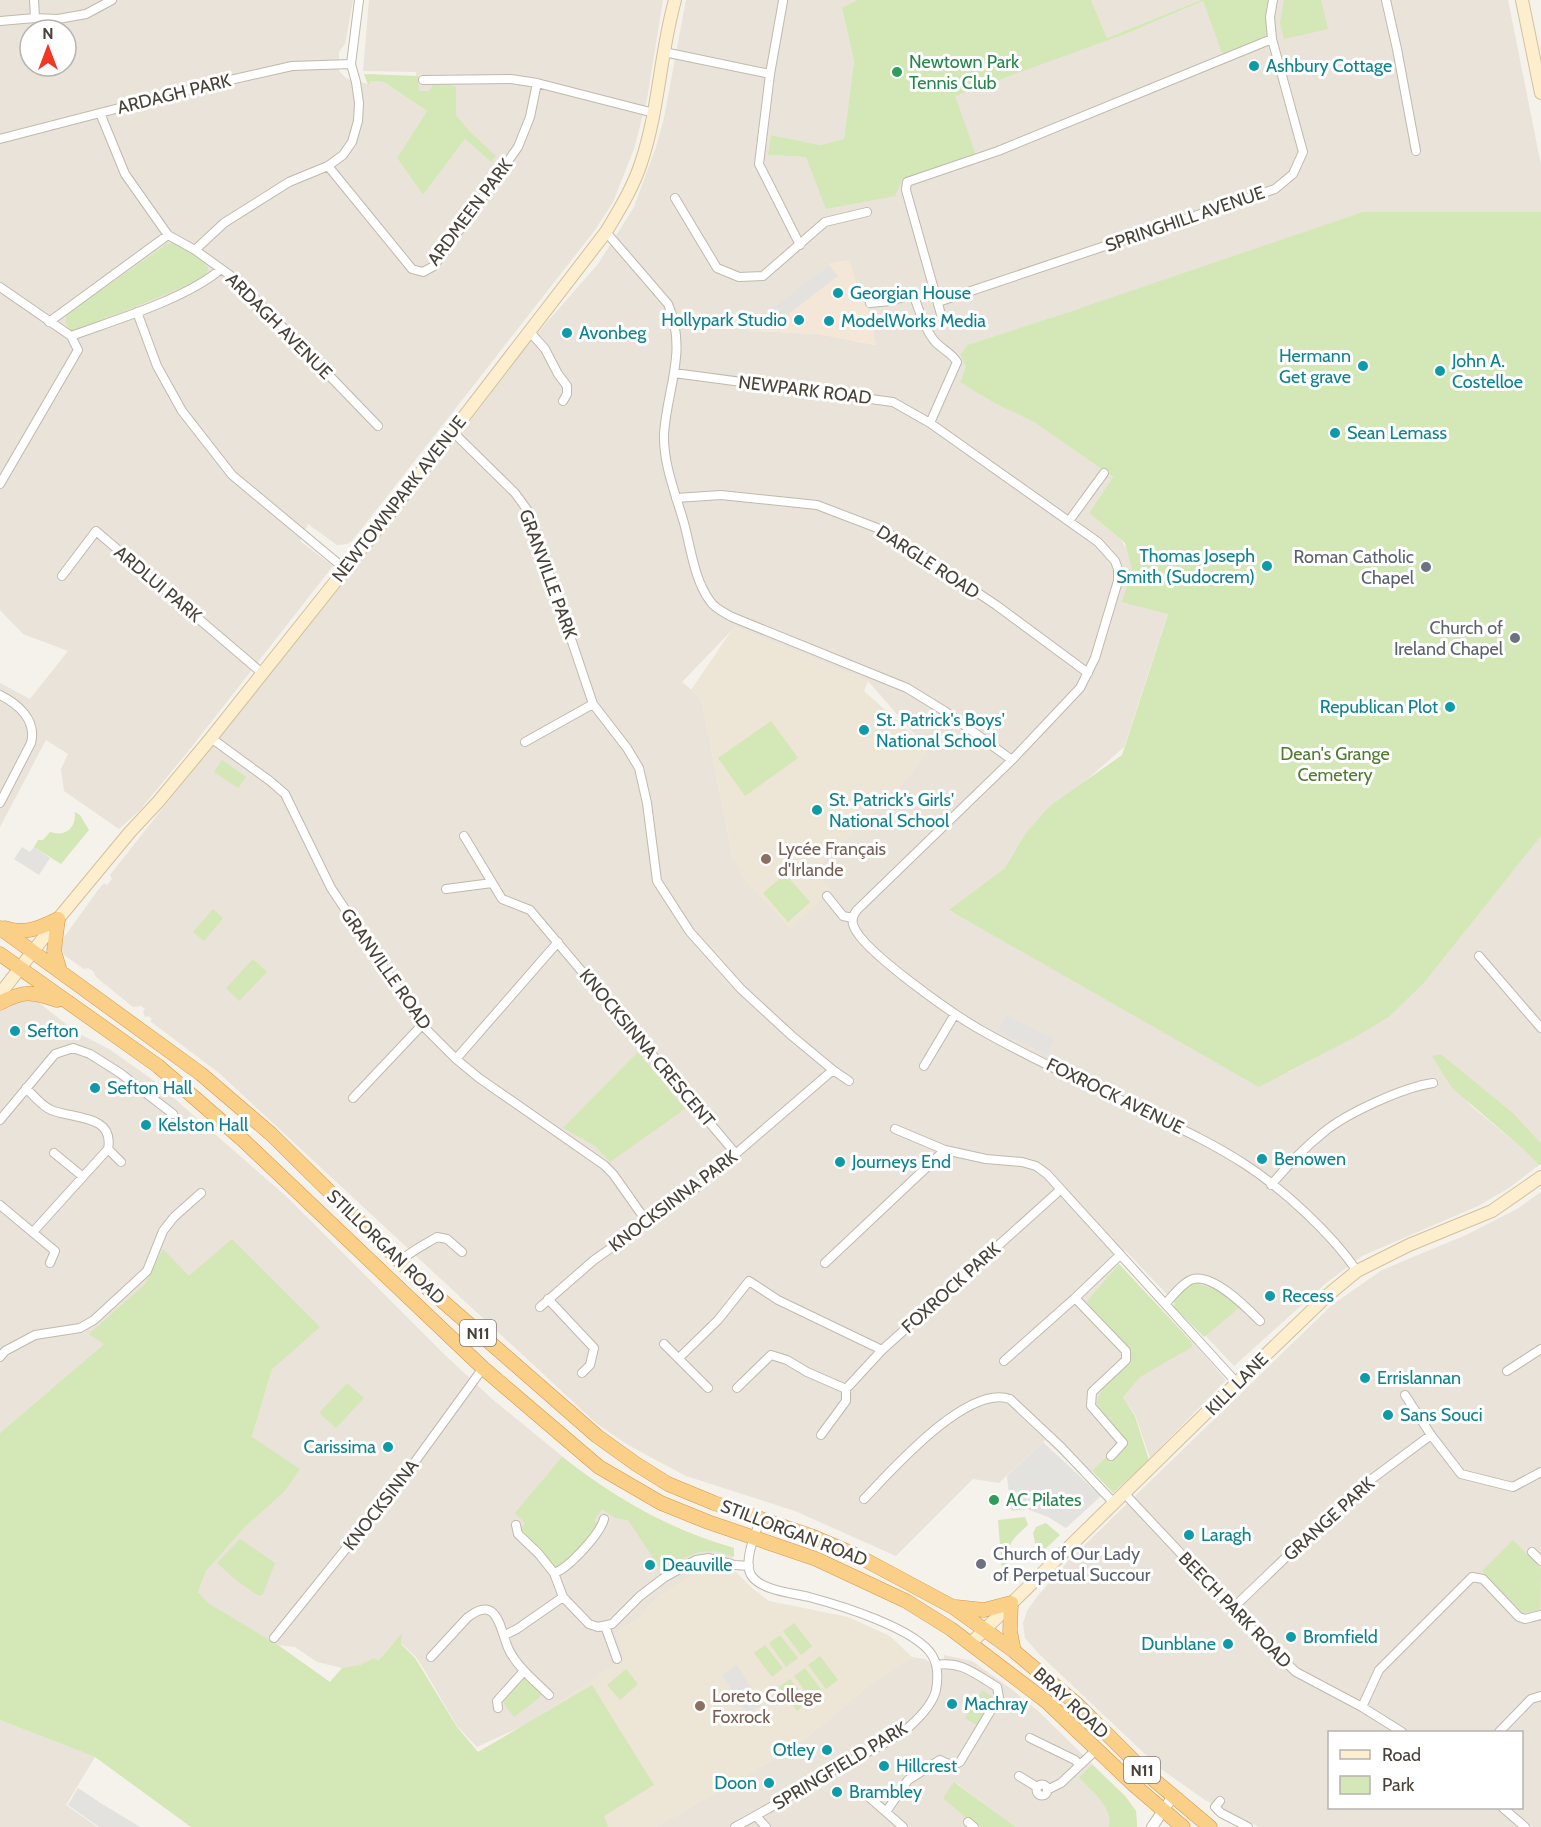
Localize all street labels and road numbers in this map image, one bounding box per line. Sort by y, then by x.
street label: ARDAGH PARK [115,69,234,119]
street label: ARDMEEN PARK [423,154,518,270]
street label: SPRINGHILL AVENUE [1102,181,1268,257]
street label: ARDAGH AVENUE [221,268,337,384]
street label: NEWPARK ROAD [737,371,873,409]
street label: NEWTOWNPARK AVENUE [327,411,471,586]
street label: GRANVILLE PARK [514,506,582,642]
street label: DARGLE ROAD [872,520,984,604]
street label: ARDLUI PARK [110,541,207,627]
street label: GRANVILLE ROAD [336,904,436,1034]
street label: KNOCKSINNA CRESCENT [575,965,720,1132]
street label: FOXROCK AVENUE [1043,1053,1187,1139]
street label: KNOCKSINNA PARK [604,1145,742,1256]
street label: STILLORGAN ROAD [322,1185,450,1309]
street label: FOXROCK PARK [897,1237,1005,1338]
road number: N11 [460,1320,496,1346]
street label: KILL LANE [1201,1348,1273,1420]
street label: KNOCKSINNA [339,1455,423,1555]
street label: GRANGE PARK [1279,1472,1380,1565]
street label: STILLORGAN ROAD [717,1495,871,1571]
street label: BEECH PARK ROAD [1174,1547,1296,1673]
street label: BRAY ROAD [1029,1663,1113,1743]
street label: SPRINGFIELD PARK [769,1717,912,1815]
road number: N11 [1124,1757,1160,1783]

